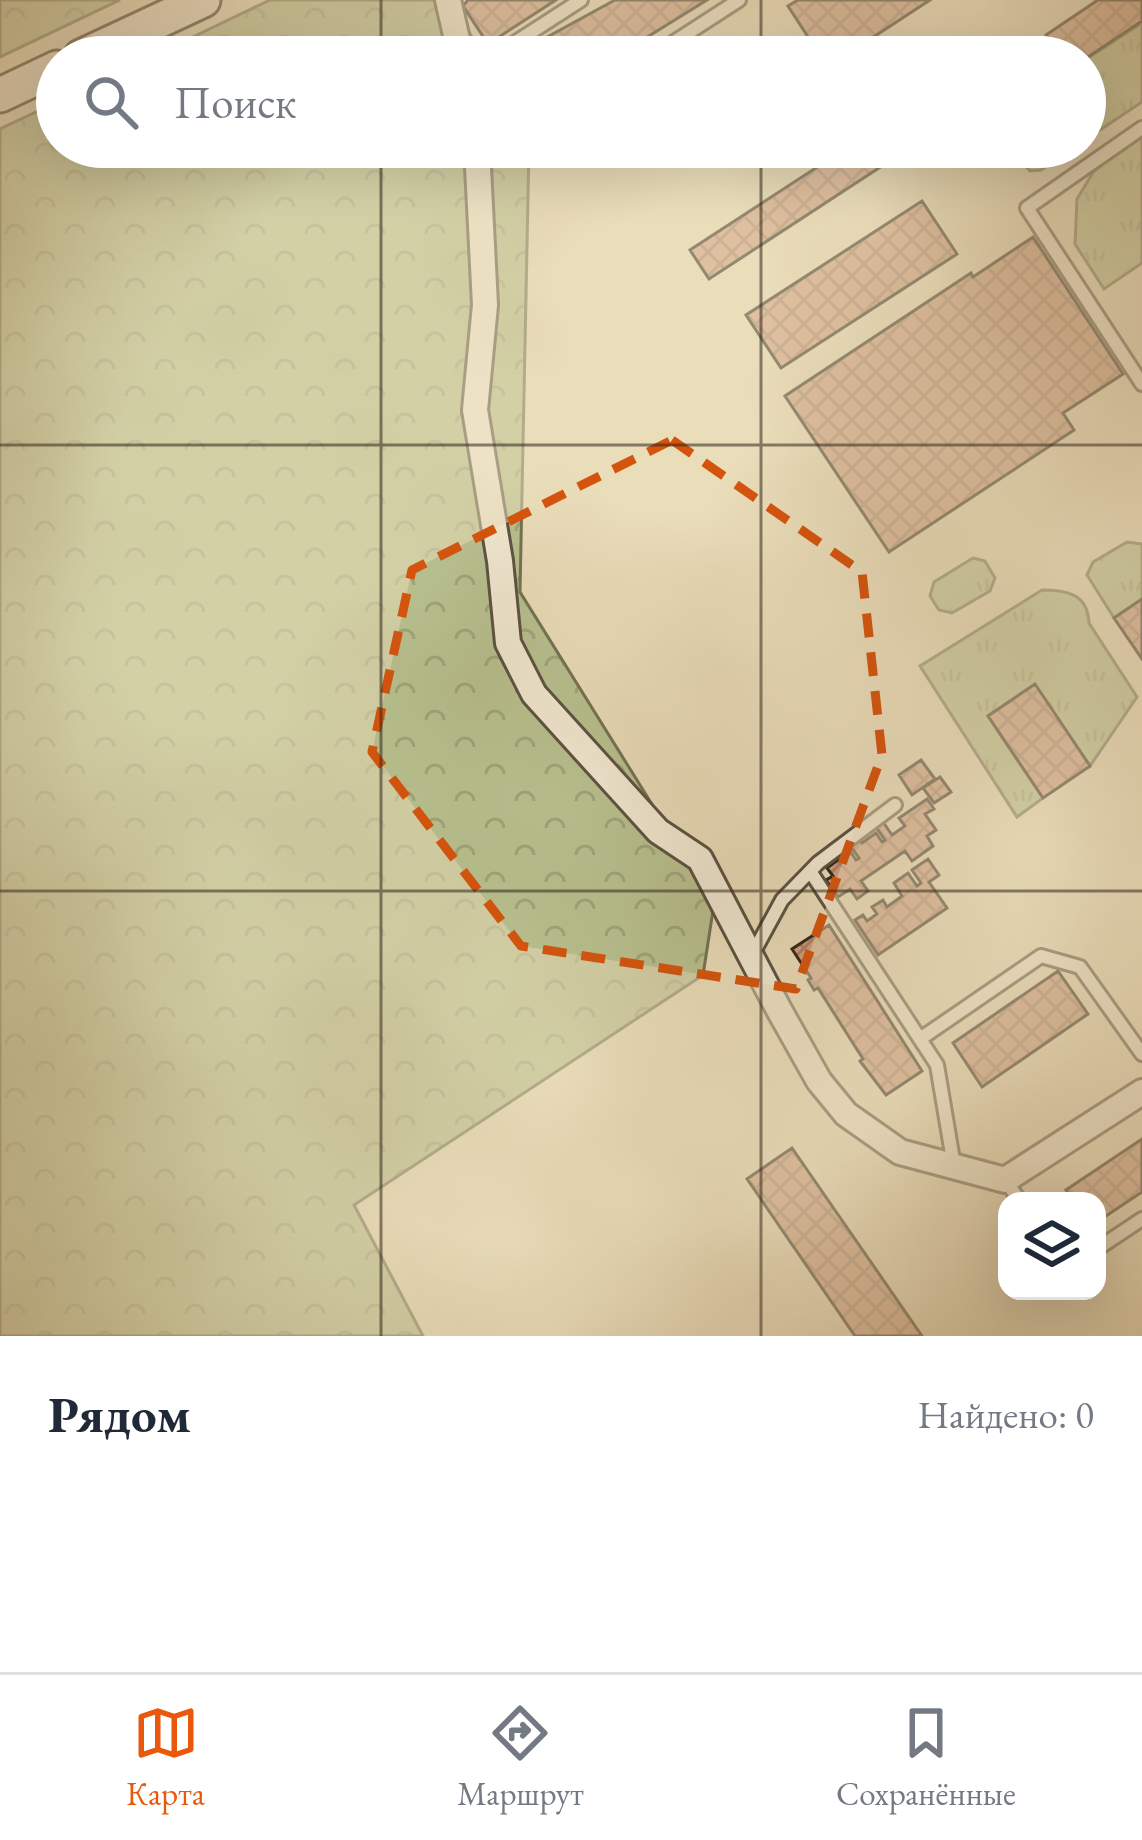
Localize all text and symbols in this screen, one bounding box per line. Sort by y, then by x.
search box [36,36,1106,168]
icon: search [78,69,144,135]
text: Поиск [174,73,296,131]
map controls [998,1192,1106,1300]
button: layers [998,1192,1106,1300]
text: Рядом [48,1381,191,1447]
text: Найдено: 0 [917,1389,1094,1440]
tab: Карта [126,1700,205,1815]
tab: Маршрут [457,1700,584,1815]
tab: Сохранённые [836,1700,1016,1815]

